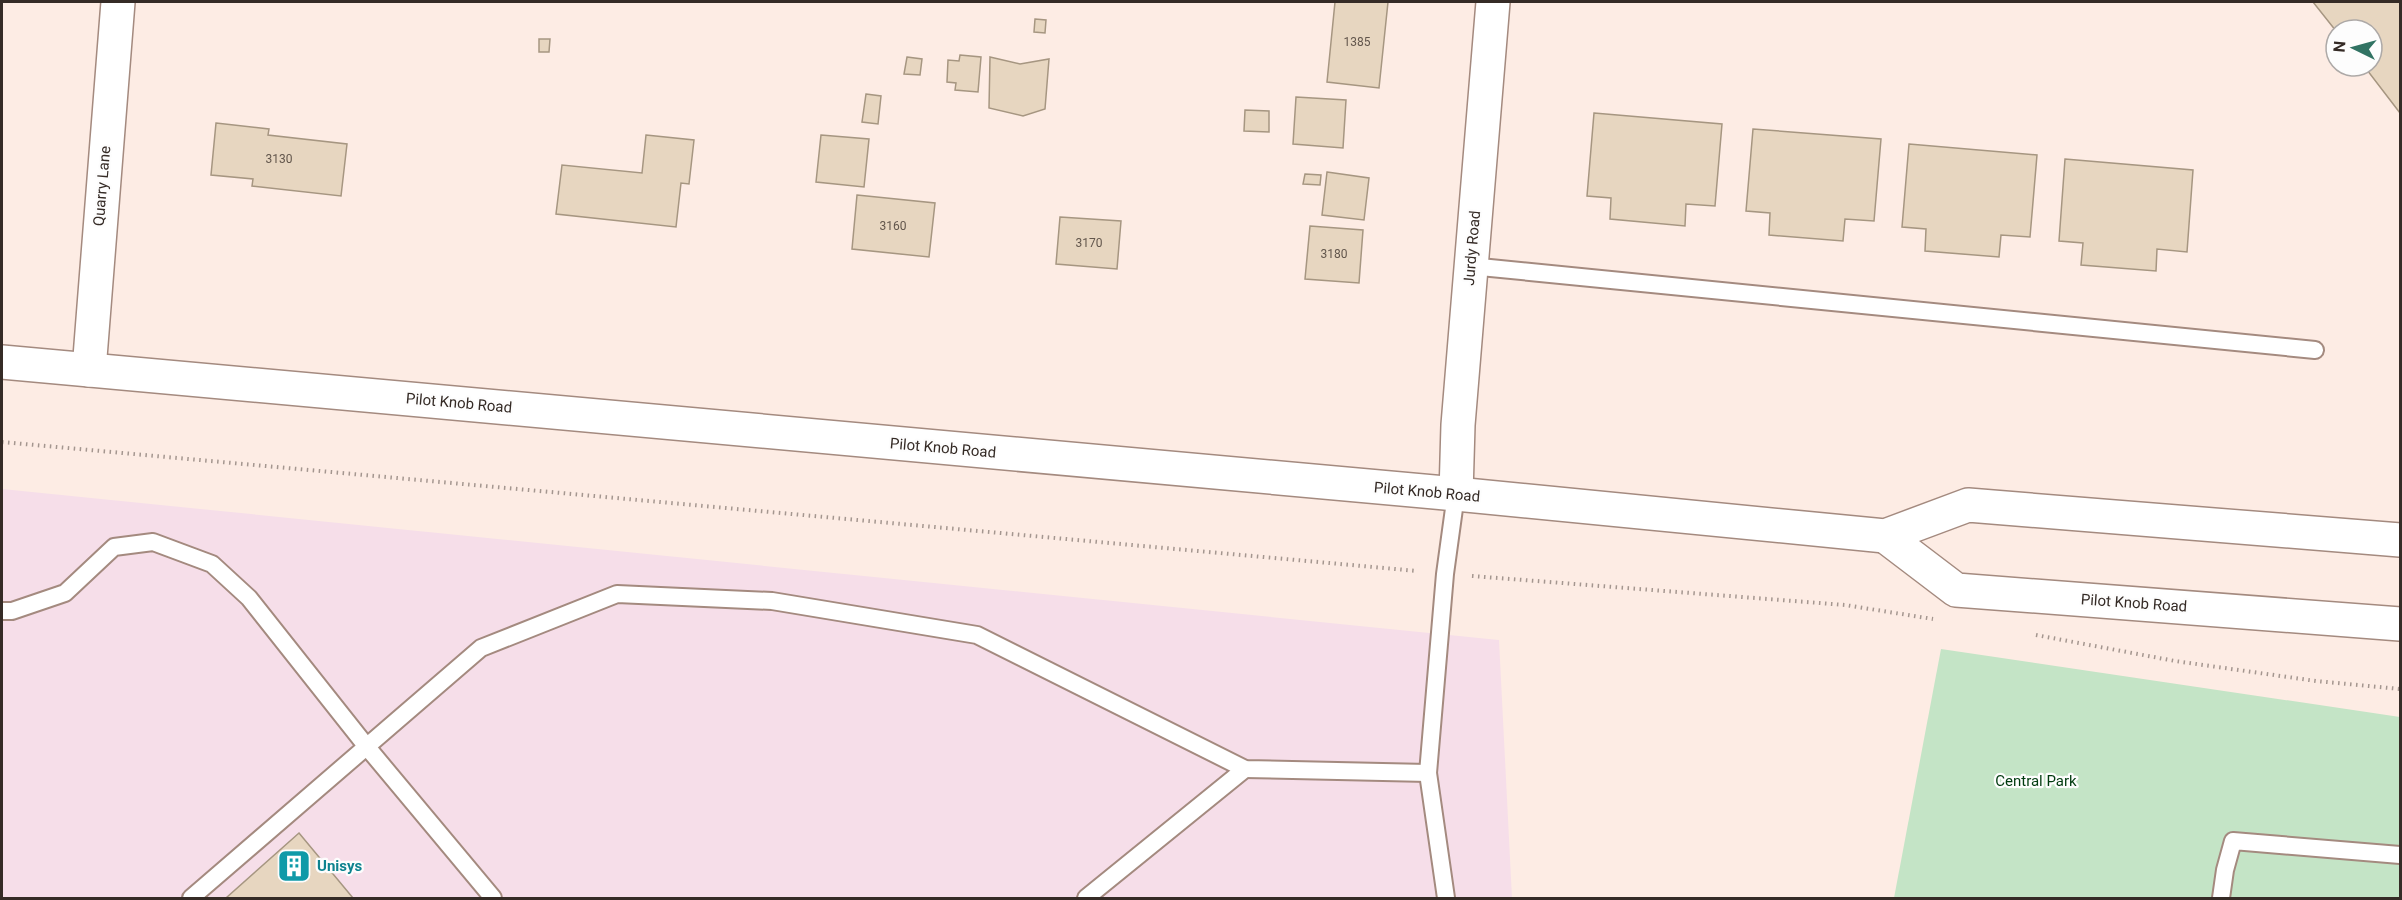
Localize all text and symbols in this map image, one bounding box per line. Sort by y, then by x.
north arrow [2324,18,2384,78]
house number: 1385 [1344,35,1371,49]
text: N [2330,40,2350,53]
street label: Quarry Lane [90,145,114,227]
house number: 3130 [266,152,293,166]
street label: Jurdy Road [1460,210,1484,286]
house number: 3160 [880,219,907,233]
house number: 3170 [1076,236,1103,250]
house number: 3180 [1321,247,1348,261]
street label: Pilot Knob Road [405,389,513,417]
street label: Pilot Knob Road [889,434,997,462]
street label: Pilot Knob Road [1373,478,1481,506]
street label: Pilot Knob Road [2080,590,2188,616]
park label: Central Park [1995,772,2077,790]
building icon: Unisys [276,848,312,884]
place label: Unisys [317,857,363,875]

